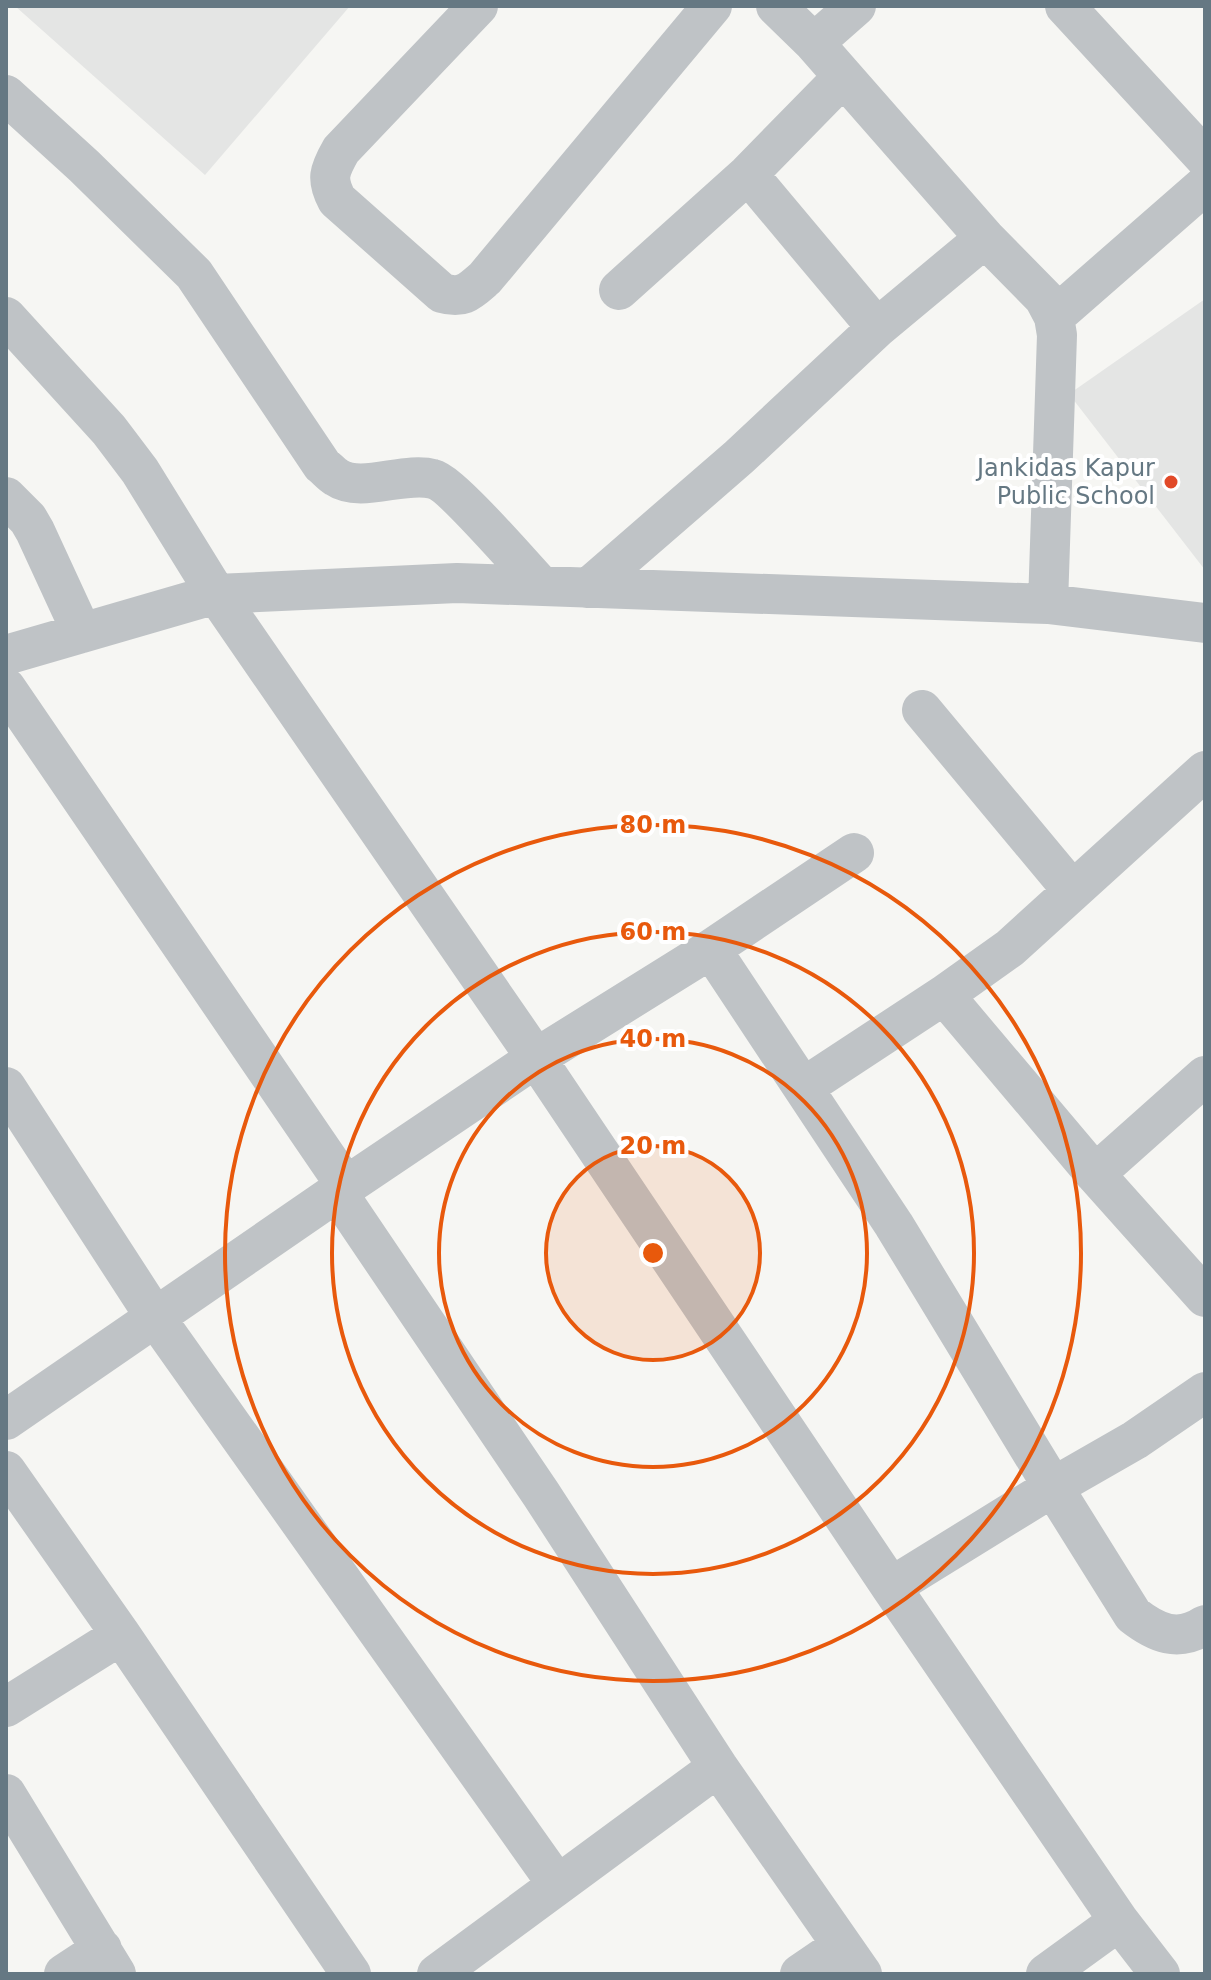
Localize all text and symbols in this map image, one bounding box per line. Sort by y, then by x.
place label: Jankidas Kapur Public School [975,454,1155,510]
marker: Jankidas Kapur Public School [1162,473,1180,491]
text: 80 m [620,811,686,839]
text: 60 m [620,918,686,946]
text: 40 m [620,1025,686,1053]
text: 20 m [620,1132,686,1160]
centre of rings [639,1239,667,1267]

